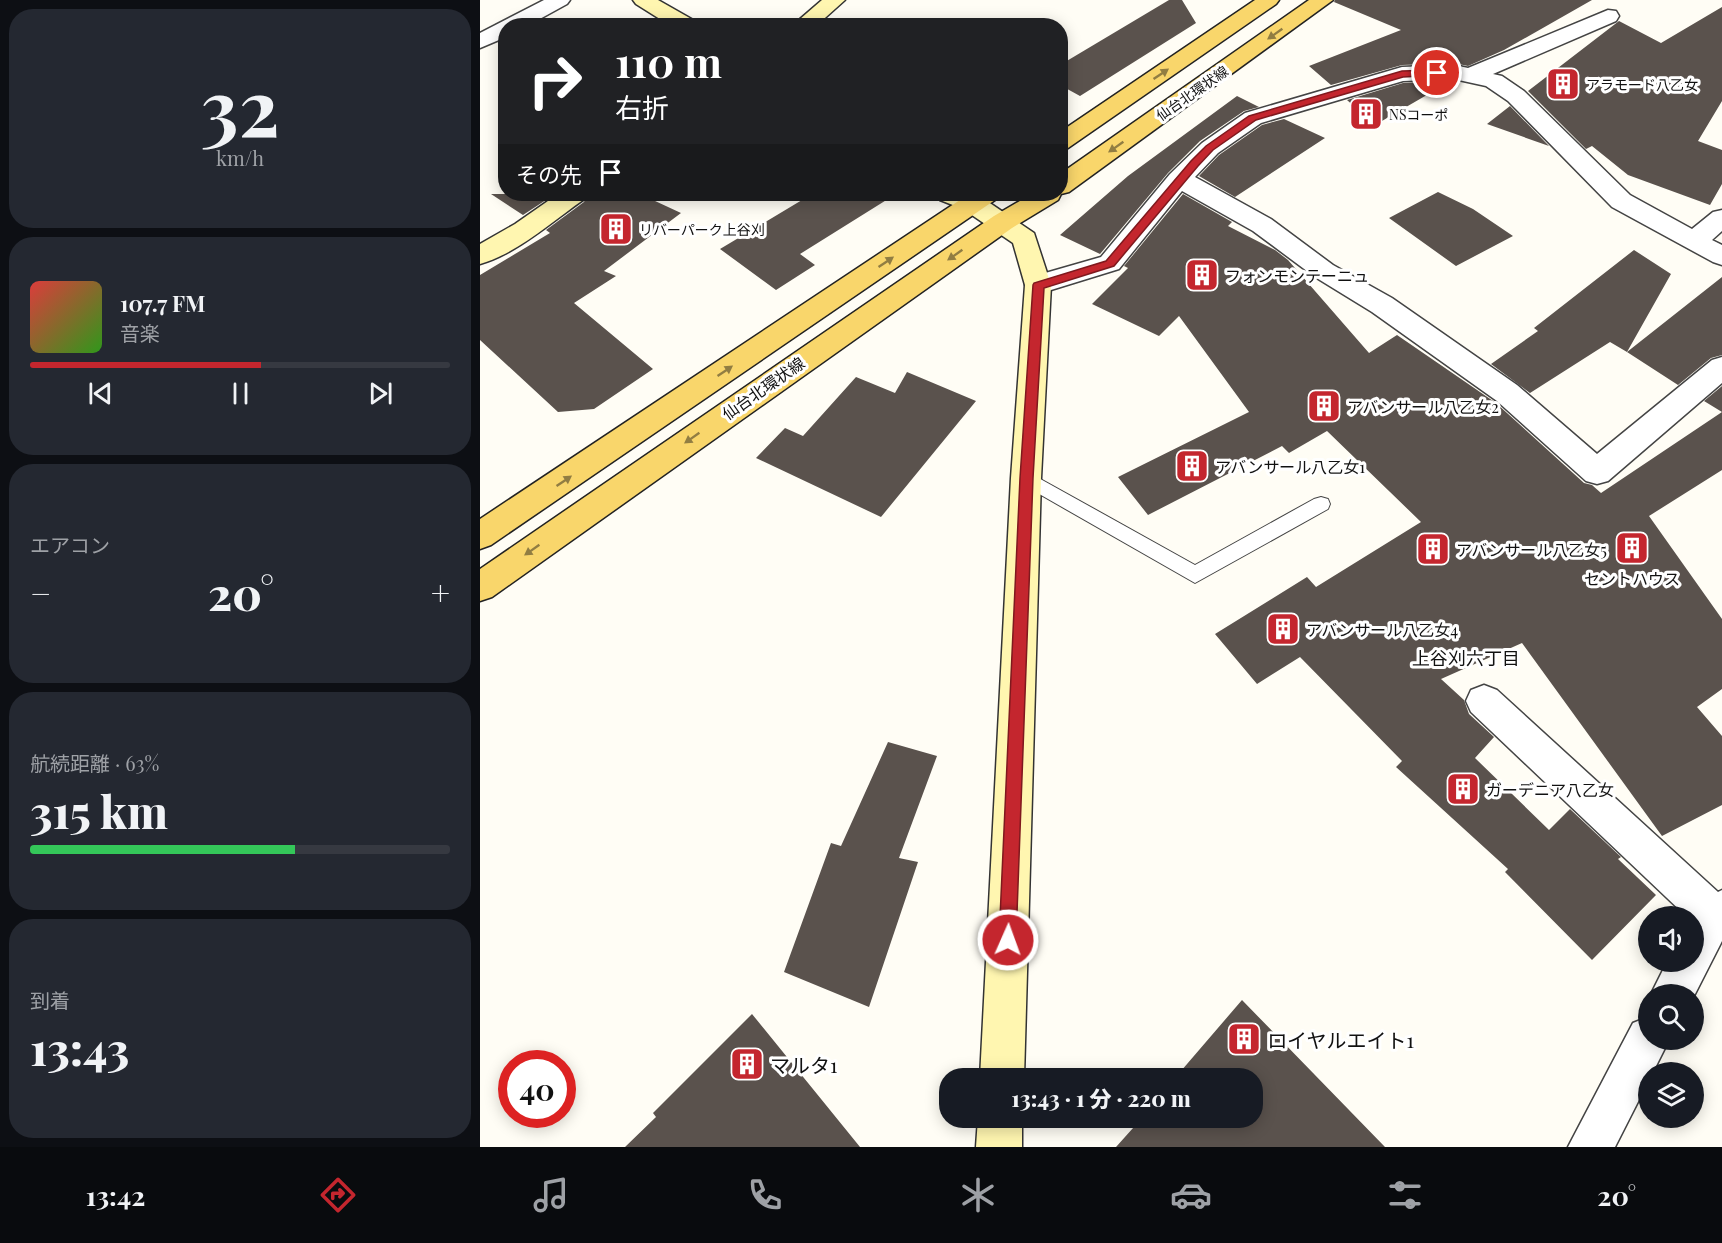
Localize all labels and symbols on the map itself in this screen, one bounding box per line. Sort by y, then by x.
one-way arrow [1267,28,1283,39]
pin [1411,47,1462,98]
street label: 仙台北環状線 [1152,61,1232,125]
building icon: アラモード八乙女 [1545,66,1581,102]
one-way arrow [1152,68,1168,80]
place label: アラモード八乙女 [1586,75,1698,94]
building icon: NSコーポ [1348,96,1384,132]
place label: NSコーポ [1389,105,1448,124]
one-way arrow [1109,141,1125,153]
building icon: リバーパーク上谷刈 [598,211,634,247]
place label: リバーパーク上谷刈 [639,220,765,239]
one-way arrow [948,249,964,261]
one-way arrow [878,256,894,268]
building icon: フォンモンテーニュ [1184,257,1220,293]
place label: フォンモンテーニュ [1225,265,1369,286]
street label: 仙台北環状線 [718,352,808,424]
one-way arrow [717,366,734,377]
building icon: アバンサール八乙女2 [1306,388,1342,424]
place label: アバンサール八乙女2 [1347,396,1499,417]
one-way arrow [684,432,700,444]
building icon: アバンサール八乙女1 [1174,448,1210,484]
place label: アバンサール八乙女1 [1215,456,1365,477]
one-way arrow [555,475,572,486]
building icon: セントハウス [1614,530,1650,566]
building icon: アバンサール八乙女5 [1415,531,1451,567]
place label: アバンサール八乙女5 [1456,539,1607,560]
one-way arrow [524,544,540,555]
place label: セントハウス [1584,568,1680,589]
building icon: アバンサール八乙女4 [1265,611,1301,647]
place label: アバンサール八乙女4 [1306,619,1458,640]
district label: 上谷刈六丁目 [1412,646,1520,670]
building icon: ガーデニア八乙女 [1445,771,1481,807]
place label: ガーデニア八乙女 [1486,779,1614,800]
position arrow [976,908,1040,972]
building icon: ロイヤルエイト1 [1226,1021,1262,1057]
place label: ロイヤルエイト1 [1267,1026,1414,1053]
building icon: マルタ1 [729,1046,765,1082]
speed limit sign: 40 [498,1050,576,1128]
place label: マルタ1 [770,1051,837,1078]

